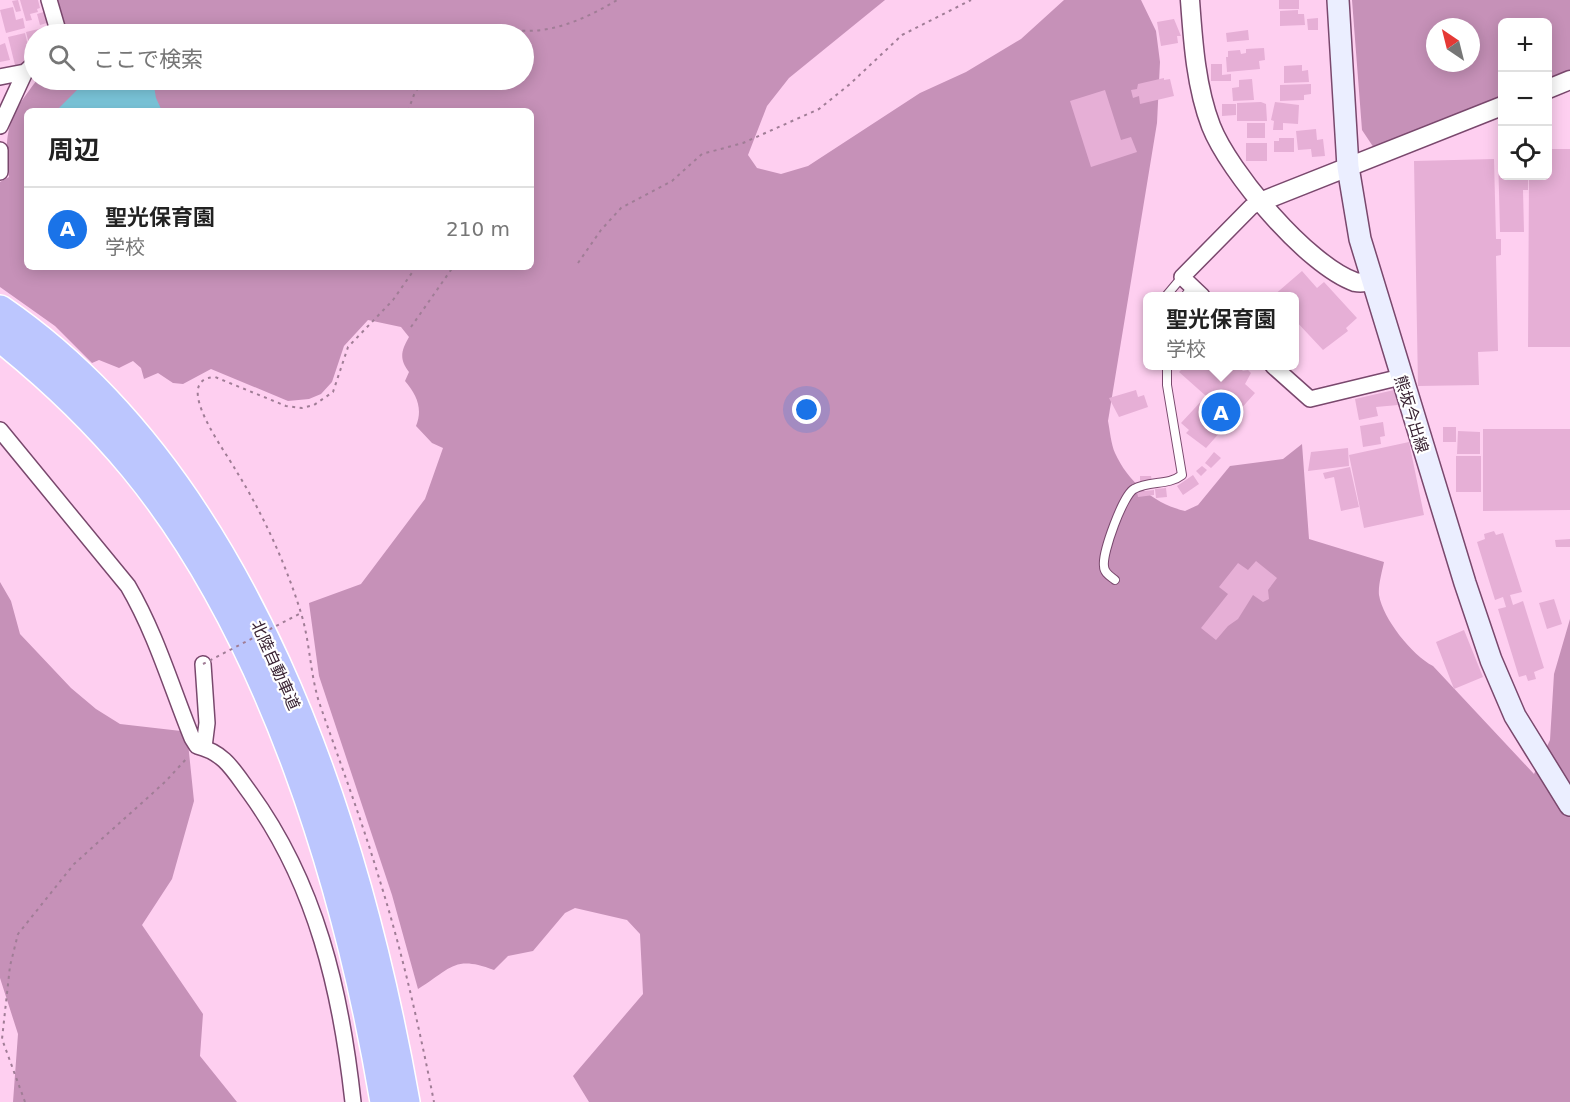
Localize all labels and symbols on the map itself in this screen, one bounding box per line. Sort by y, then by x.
north arrow [1426,18,1480,72]
street label: 熊坂今出線 [1391,373,1432,455]
pin: A [1202,390,1240,434]
your location [792,395,821,424]
street label: 北陸自動車道 [247,617,304,713]

